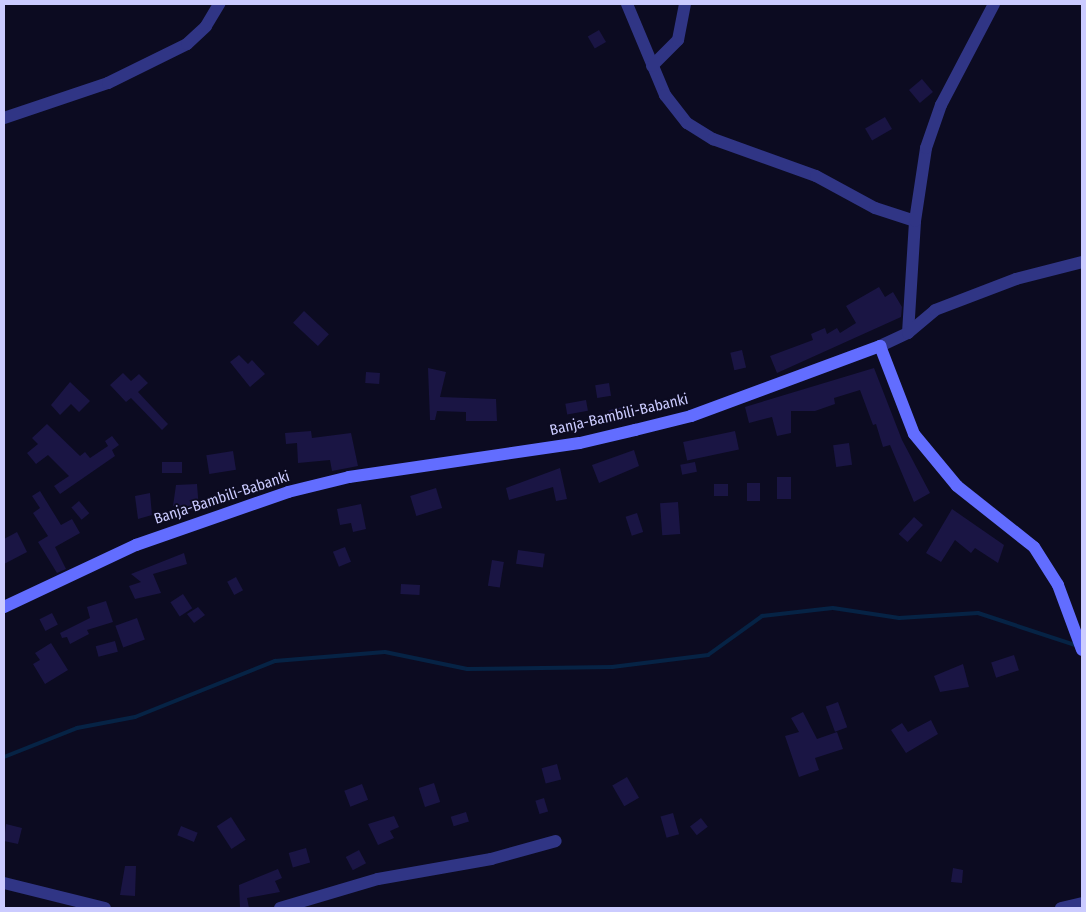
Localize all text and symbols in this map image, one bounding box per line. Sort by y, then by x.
street label: Banja-Bambili-Babanki [548,390,690,440]
street label: Banja-Bambili-Babanki [152,468,292,528]

